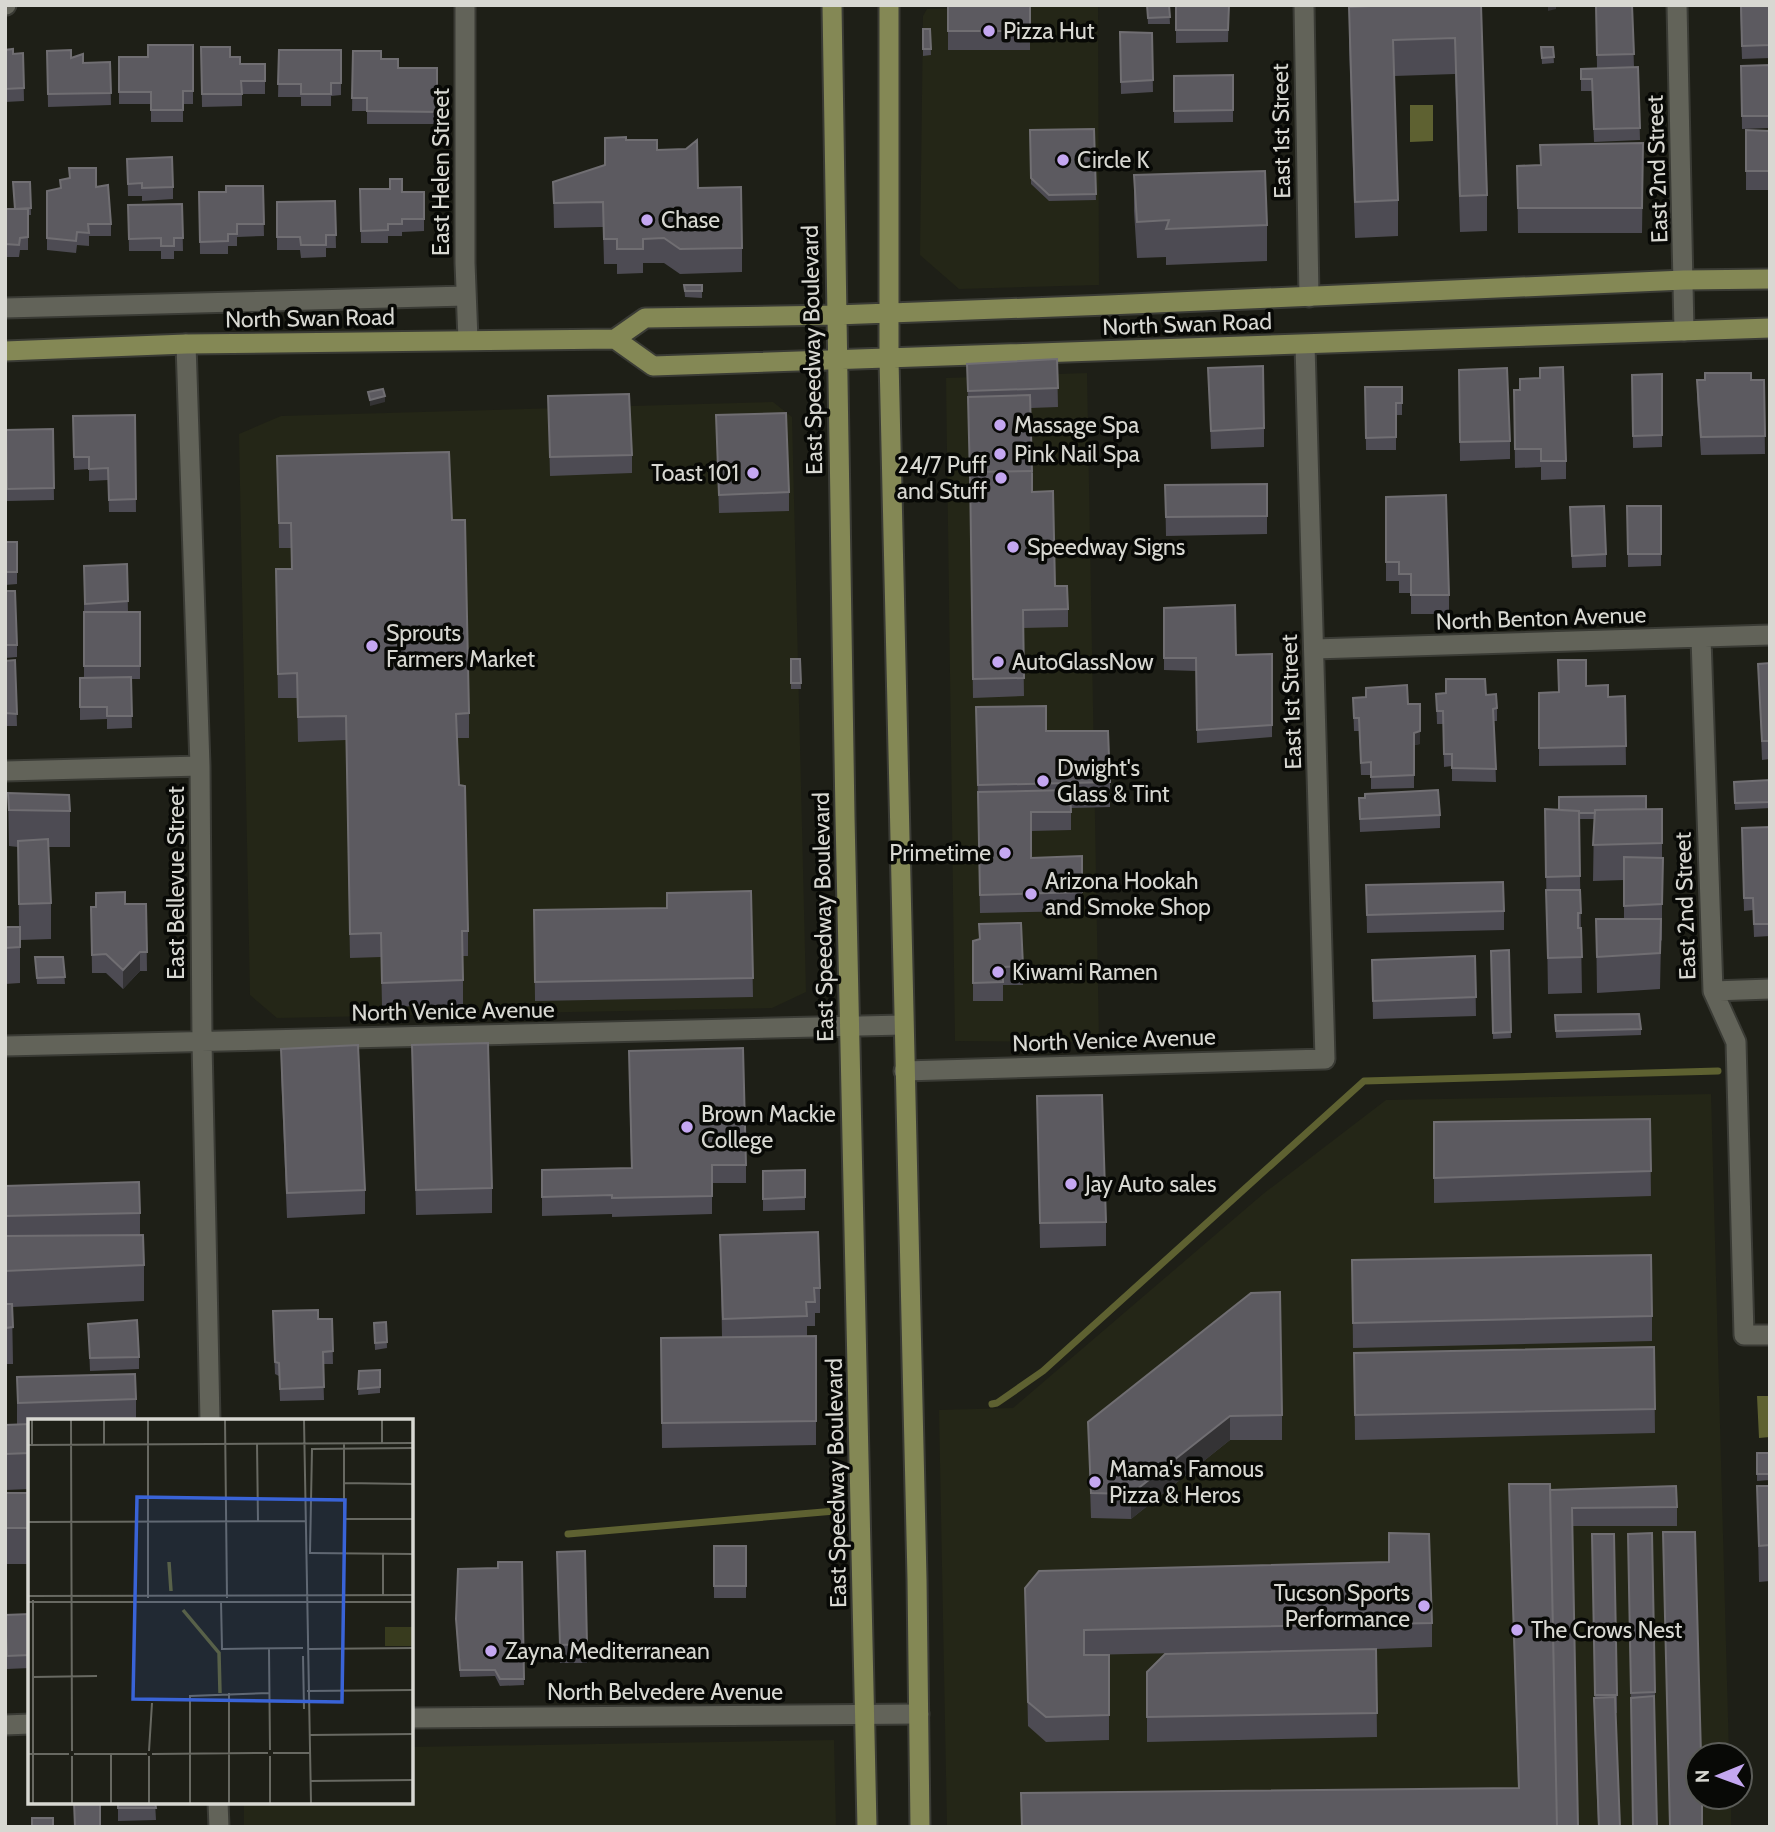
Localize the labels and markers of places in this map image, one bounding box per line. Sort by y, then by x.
place label: Pizza Hut [1003,17,1095,45]
marker: Pizza Hut [981,23,997,39]
place label: Circle K [1077,146,1149,174]
marker: Circle K [1055,152,1071,168]
place label: Chase [661,206,720,234]
marker: Chase [639,212,655,228]
place label: Massage Spa [1014,411,1139,439]
marker: Massage Spa [992,417,1008,433]
place label: Pink Nail Spa [1014,440,1140,468]
marker: Pink Nail Spa [992,446,1008,462]
place label: 24/7 Puff and Stuff [897,451,987,505]
place label: Toast 101 [651,459,739,487]
marker: Toast 101 [745,465,761,481]
marker: 24/7 Puff and Stuff [993,470,1009,486]
place label: Speedway Signs [1027,533,1185,561]
marker: Speedway Signs [1005,539,1021,555]
place label: Sprouts Farmers Market [386,619,535,673]
marker: Sprouts Farmers Market [364,638,380,654]
place label: AutoGlassNow [1012,648,1154,676]
marker: AutoGlassNow [990,654,1006,670]
place label: Dwight's Glass & Tint [1057,754,1170,808]
marker: Dwight's Glass & Tint [1035,773,1051,789]
place label: Primetime [889,839,991,867]
marker: Primetime [997,845,1013,861]
place label: Arizona Hookah and Smoke Shop [1045,867,1211,921]
marker: Arizona Hookah and Smoke Shop [1023,886,1039,902]
place label: Kiwami Ramen [1012,958,1158,986]
marker: Kiwami Ramen [990,964,1006,980]
place label: Brown Mackie College [701,1100,836,1154]
marker: Brown Mackie College [679,1119,695,1135]
place label: Jay Auto sales [1084,1170,1217,1198]
marker: Jay Auto sales [1063,1176,1079,1192]
place label: Mama's Famous Pizza & Heros [1109,1455,1264,1509]
marker: Mama's Famous Pizza & Heros [1087,1474,1103,1490]
place label: Tucson Sports Performance [1274,1579,1410,1633]
marker: Tucson Sports Performance [1416,1598,1432,1614]
place label: The Crows Nest [1531,1616,1683,1644]
marker: The Crows Nest [1509,1622,1525,1638]
place label: Zayna Mediterranean [505,1637,710,1665]
marker: Zayna Mediterranean [483,1643,499,1659]

